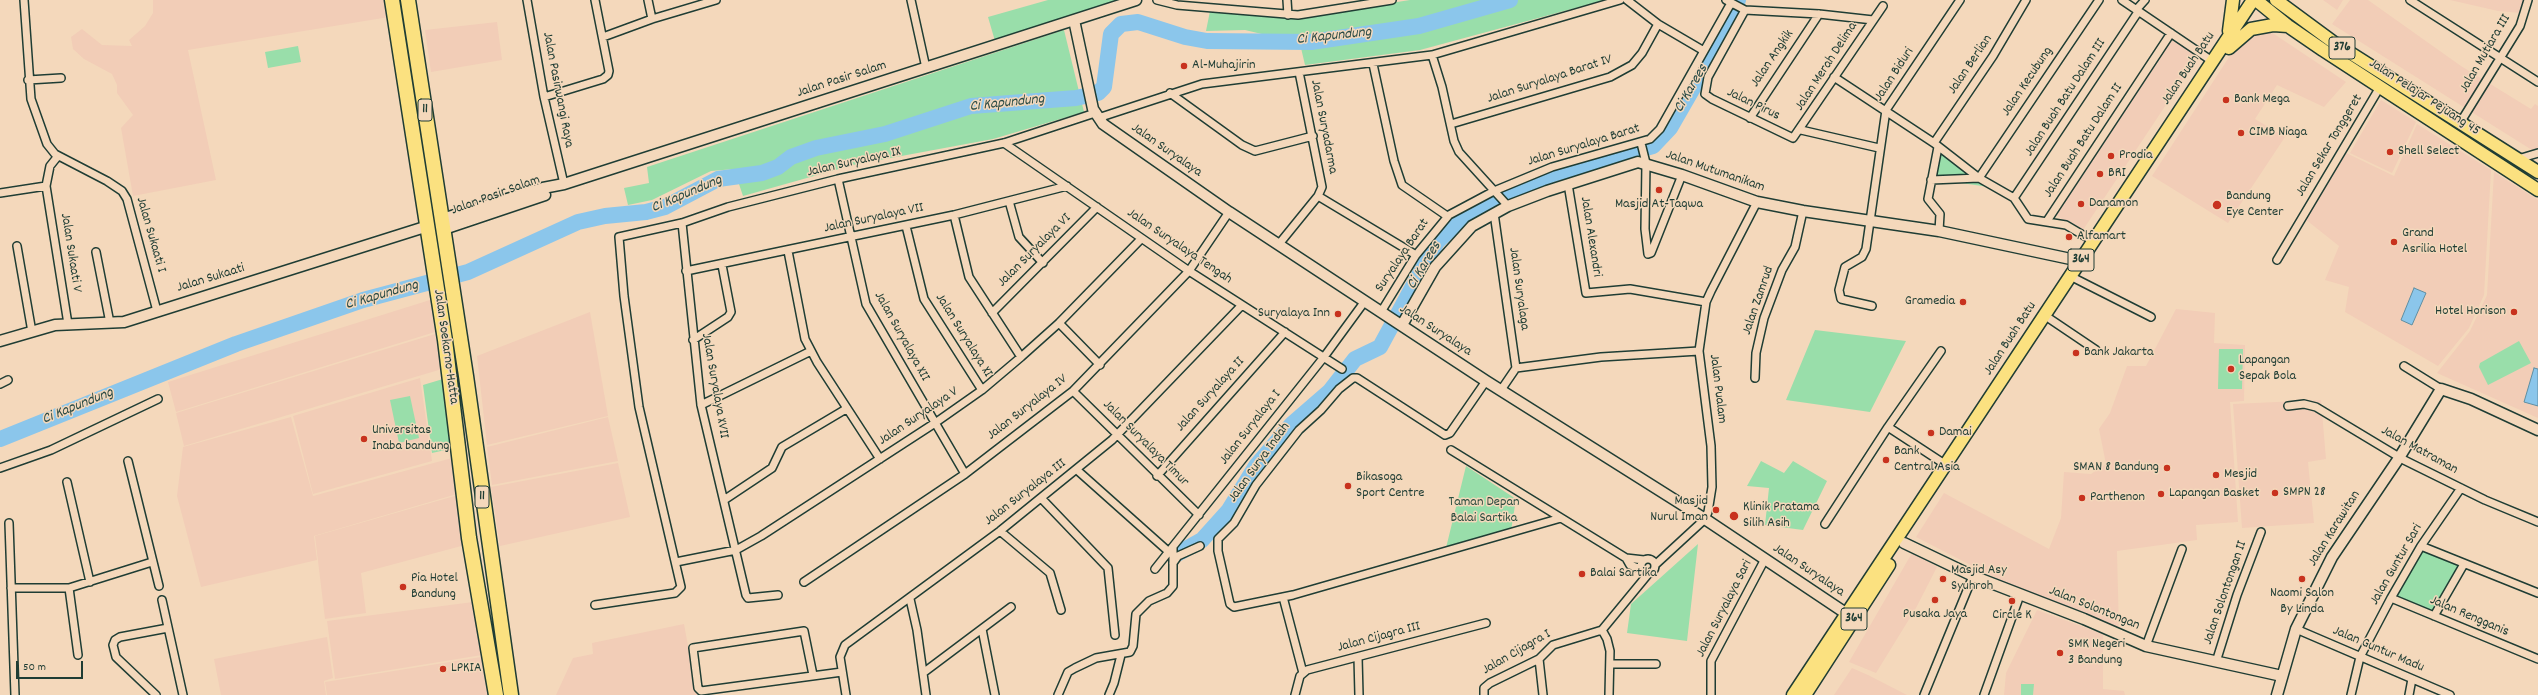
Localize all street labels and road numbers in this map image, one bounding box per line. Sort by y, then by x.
street label: Jalan Mutiara III [2457,12,2515,96]
street label: Jalan Merah Delima [1792,19,1862,115]
street label: Jalan Angkik [1748,27,1798,91]
street label: Jalan Buah Batu [2158,29,2220,109]
street label: Jalan Pasirwangi Raya [538,31,576,149]
street label: Jalan Berlian [1945,32,1997,98]
street label: Jalan Buah Batu Dalam III [2022,36,2110,160]
road number: 376 [2329,37,2355,59]
street label: Jalan Kecubung [1999,44,2057,120]
street label: Jalan Biduri [1871,45,1919,105]
street label: Jalan Suryalaya Barat IV [1485,52,1615,108]
street label: Jalan Pelajar Pejuang 45 [2365,56,2483,140]
street label: Jalan Pasir Salam [795,58,889,102]
street label: Jalan Suryadarma [1306,79,1340,175]
street label: Jalan Buah Batu Dalam II [2041,81,2127,201]
street label: Jalan Pirus [1724,85,1782,125]
street label: Jalan Sekar Tonggeret [2293,92,2367,200]
road number: 11 [418,99,432,121]
street label: Jalan Suryalaya [1127,120,1205,182]
street label: Jalan Suryalaya Barat [1526,121,1642,171]
street label: Jalan Suryalaya IX [806,144,902,182]
street label: Jalan Mutumanikam [1663,147,1767,197]
street label: Jalan Pasir Salam [449,172,543,220]
street label: Jalan Sukaati I [131,195,169,275]
street label: Jalan Alexandri [1575,196,1605,278]
street label: Jalan Suryalaya VII [823,200,925,238]
street label: Jalan Suryalaya Tengah [1123,205,1235,289]
street label: Jalan Suryalaya VI [995,211,1075,291]
street label: Jalan Sukaati V [55,212,85,294]
street label: Suryalaya Barat [1372,216,1434,296]
street label: Jalan Suryalaga [1504,247,1532,331]
road number: 364 [2068,249,2094,271]
street label: Jalan Sukaati [175,261,247,297]
street label: Jalan Zamrud [1739,265,1779,337]
street label: Jalan Soekarno-Hatta [429,289,461,405]
street label: Jalan Suryalaya XII [869,289,933,385]
street label: Jalan Suryalaya XI [931,291,995,381]
street label: Jalan Buah Batu [1981,299,2041,379]
street label: Jalan Suryalaya [1396,301,1474,361]
street label: Jalan Suryalaya XVII [696,332,732,440]
street label: Jalan Pualam [1704,353,1730,425]
street label: Jalan Suryalaya II [1173,354,1249,436]
street label: Jalan Suryalaya IV [984,371,1072,445]
street label: Jalan Suryalaya V [876,384,962,450]
street label: Jalan Suryalaya I [1217,387,1285,469]
street label: Jalan Suryalaya Timur [1098,397,1192,491]
street label: Jalan Surya Indah [1225,420,1295,506]
street label: Jalan Matraman [2378,423,2460,479]
street label: Jalan Suryalaya III [982,456,1070,530]
road number: 11 [475,486,489,508]
street label: Jalan Karawitan [2305,488,2365,570]
street label: Jalan Guntur Sari [2367,521,2427,609]
street label: Jalan Solontongan II [2200,539,2252,647]
street label: Jalan Suryalaya [1769,541,1847,601]
street label: Jalan Suryalaya Sari [1693,558,1757,660]
street label: Jalan Solontongan [2046,583,2142,635]
street label: Jalan Rengganis [2427,593,2511,641]
road number: 364 [1841,608,1867,630]
street label: Jalan Cijagra III [1336,619,1422,657]
street label: Jalan Guntur Madu [2330,623,2426,677]
street label: Jalan Cijagra I [1480,627,1554,679]

